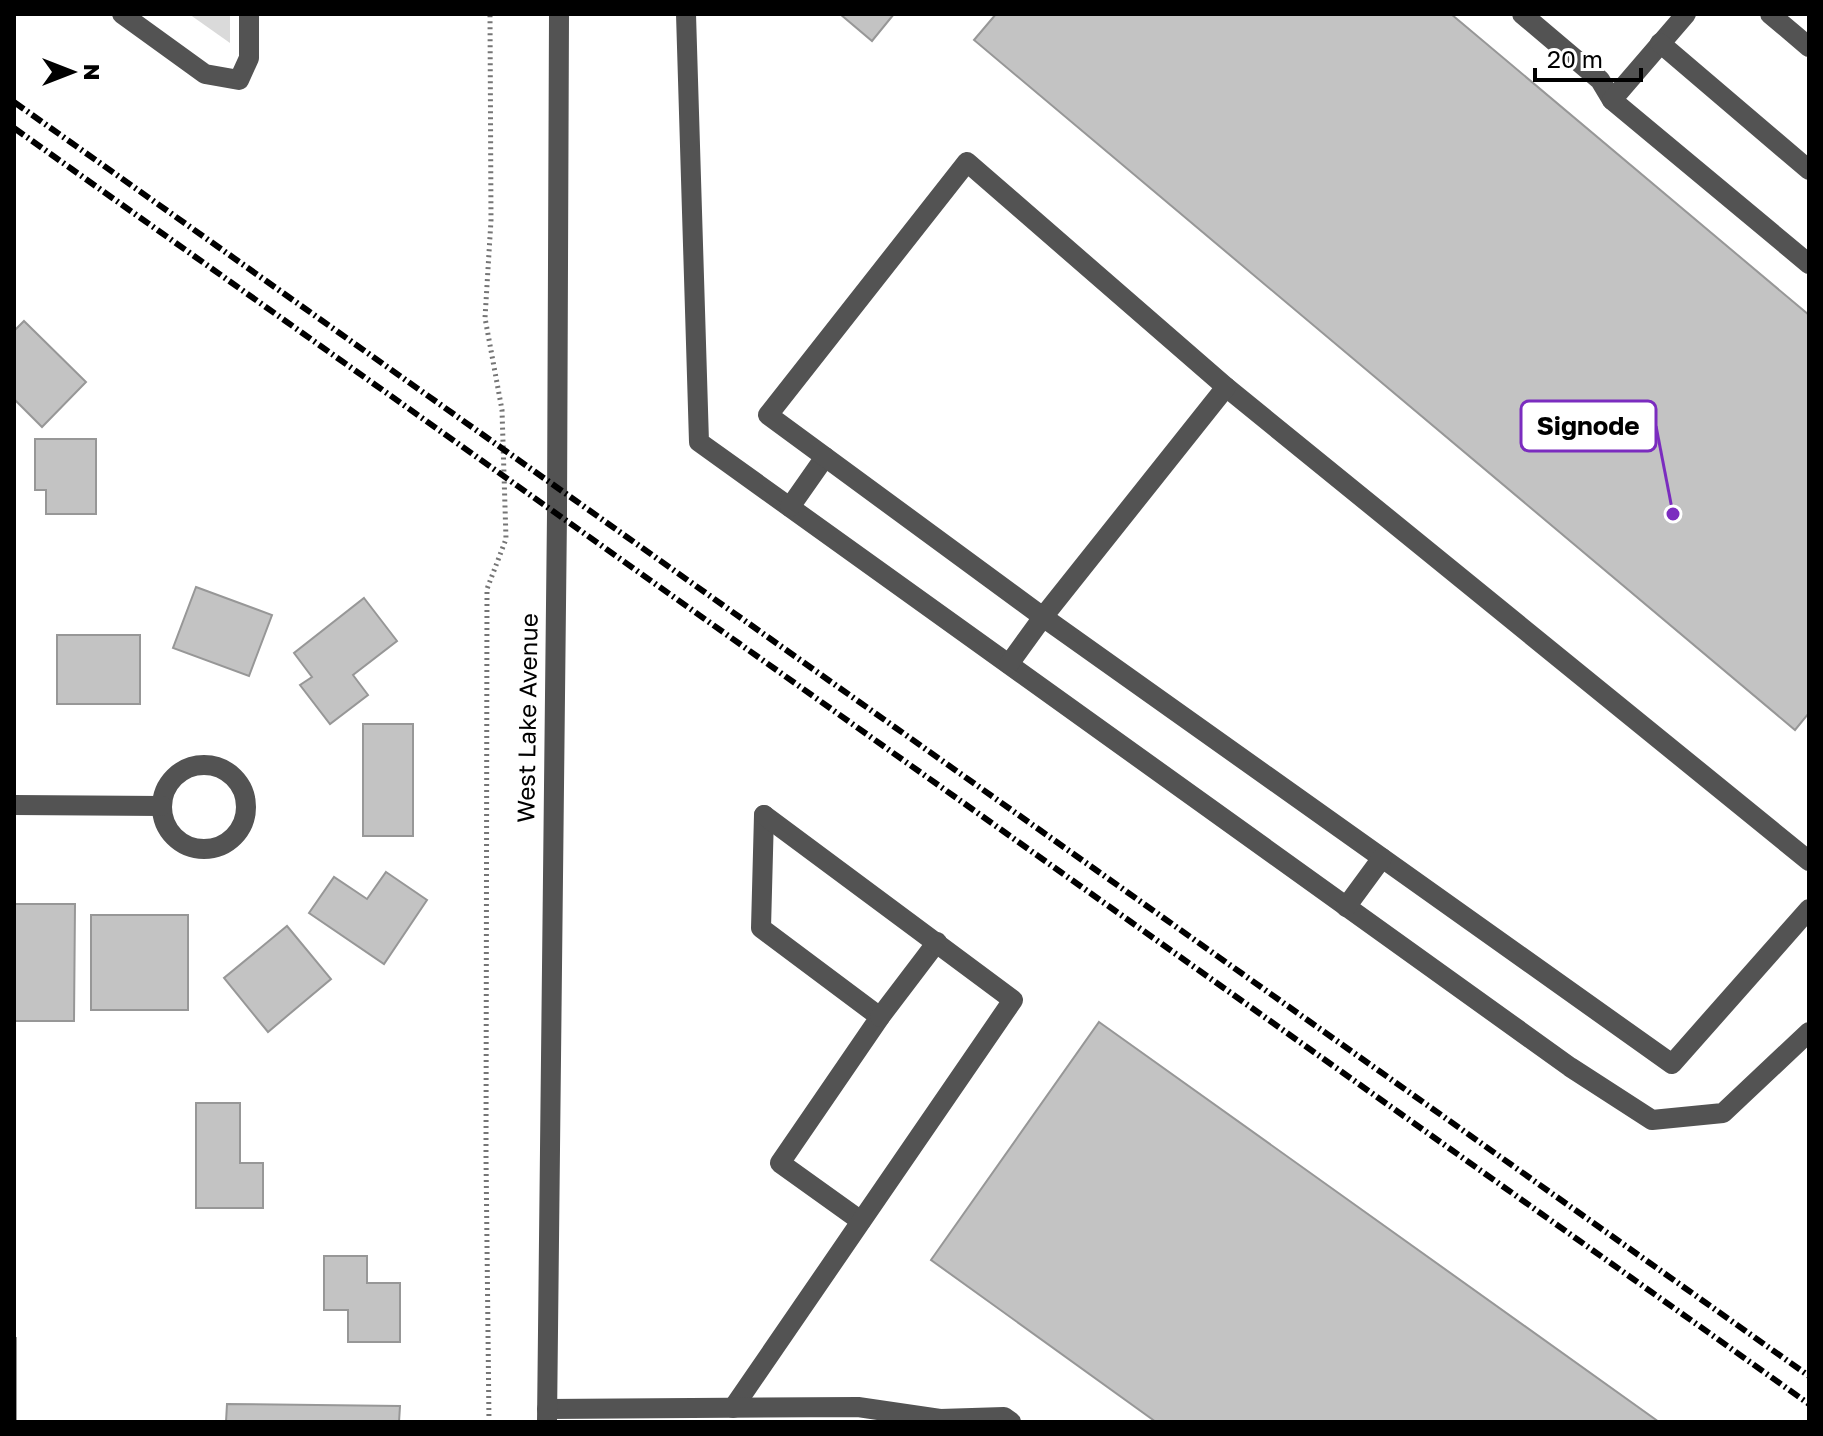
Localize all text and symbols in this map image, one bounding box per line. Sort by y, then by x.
north arrow [32,32,112,112]
scale bar [1535,32,1641,82]
text: 20 m [1547,44,1603,73]
text: N [79,64,106,80]
callout: Signode [1521,401,1656,451]
text: Signode [1536,410,1640,441]
street label: West Lake Avenue [510,613,543,823]

